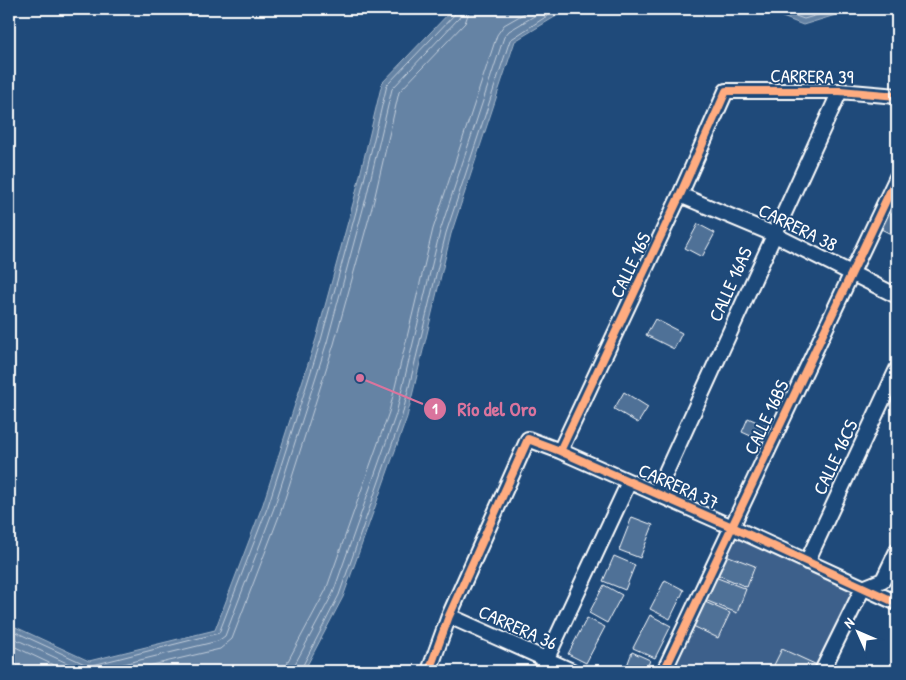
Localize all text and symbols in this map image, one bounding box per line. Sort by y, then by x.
street label: CARRERA 39 [770,62,854,90]
street label: CARRERA 38 [754,197,842,257]
street label: CALLE 16S [603,228,657,302]
street label: CALLE 16AS [702,242,758,325]
street label: CALLE 16BS [737,375,795,458]
callout: Río del Oro [423,391,547,426]
text: Río del Oro [458,395,536,422]
text: 1 [432,398,438,419]
street label: CALLE 16CS [806,415,864,499]
street label: CARRERA 37 [635,457,723,515]
street label: CARRERA 36 [474,598,562,656]
north arrow [834,608,884,658]
text: N [839,613,858,632]

